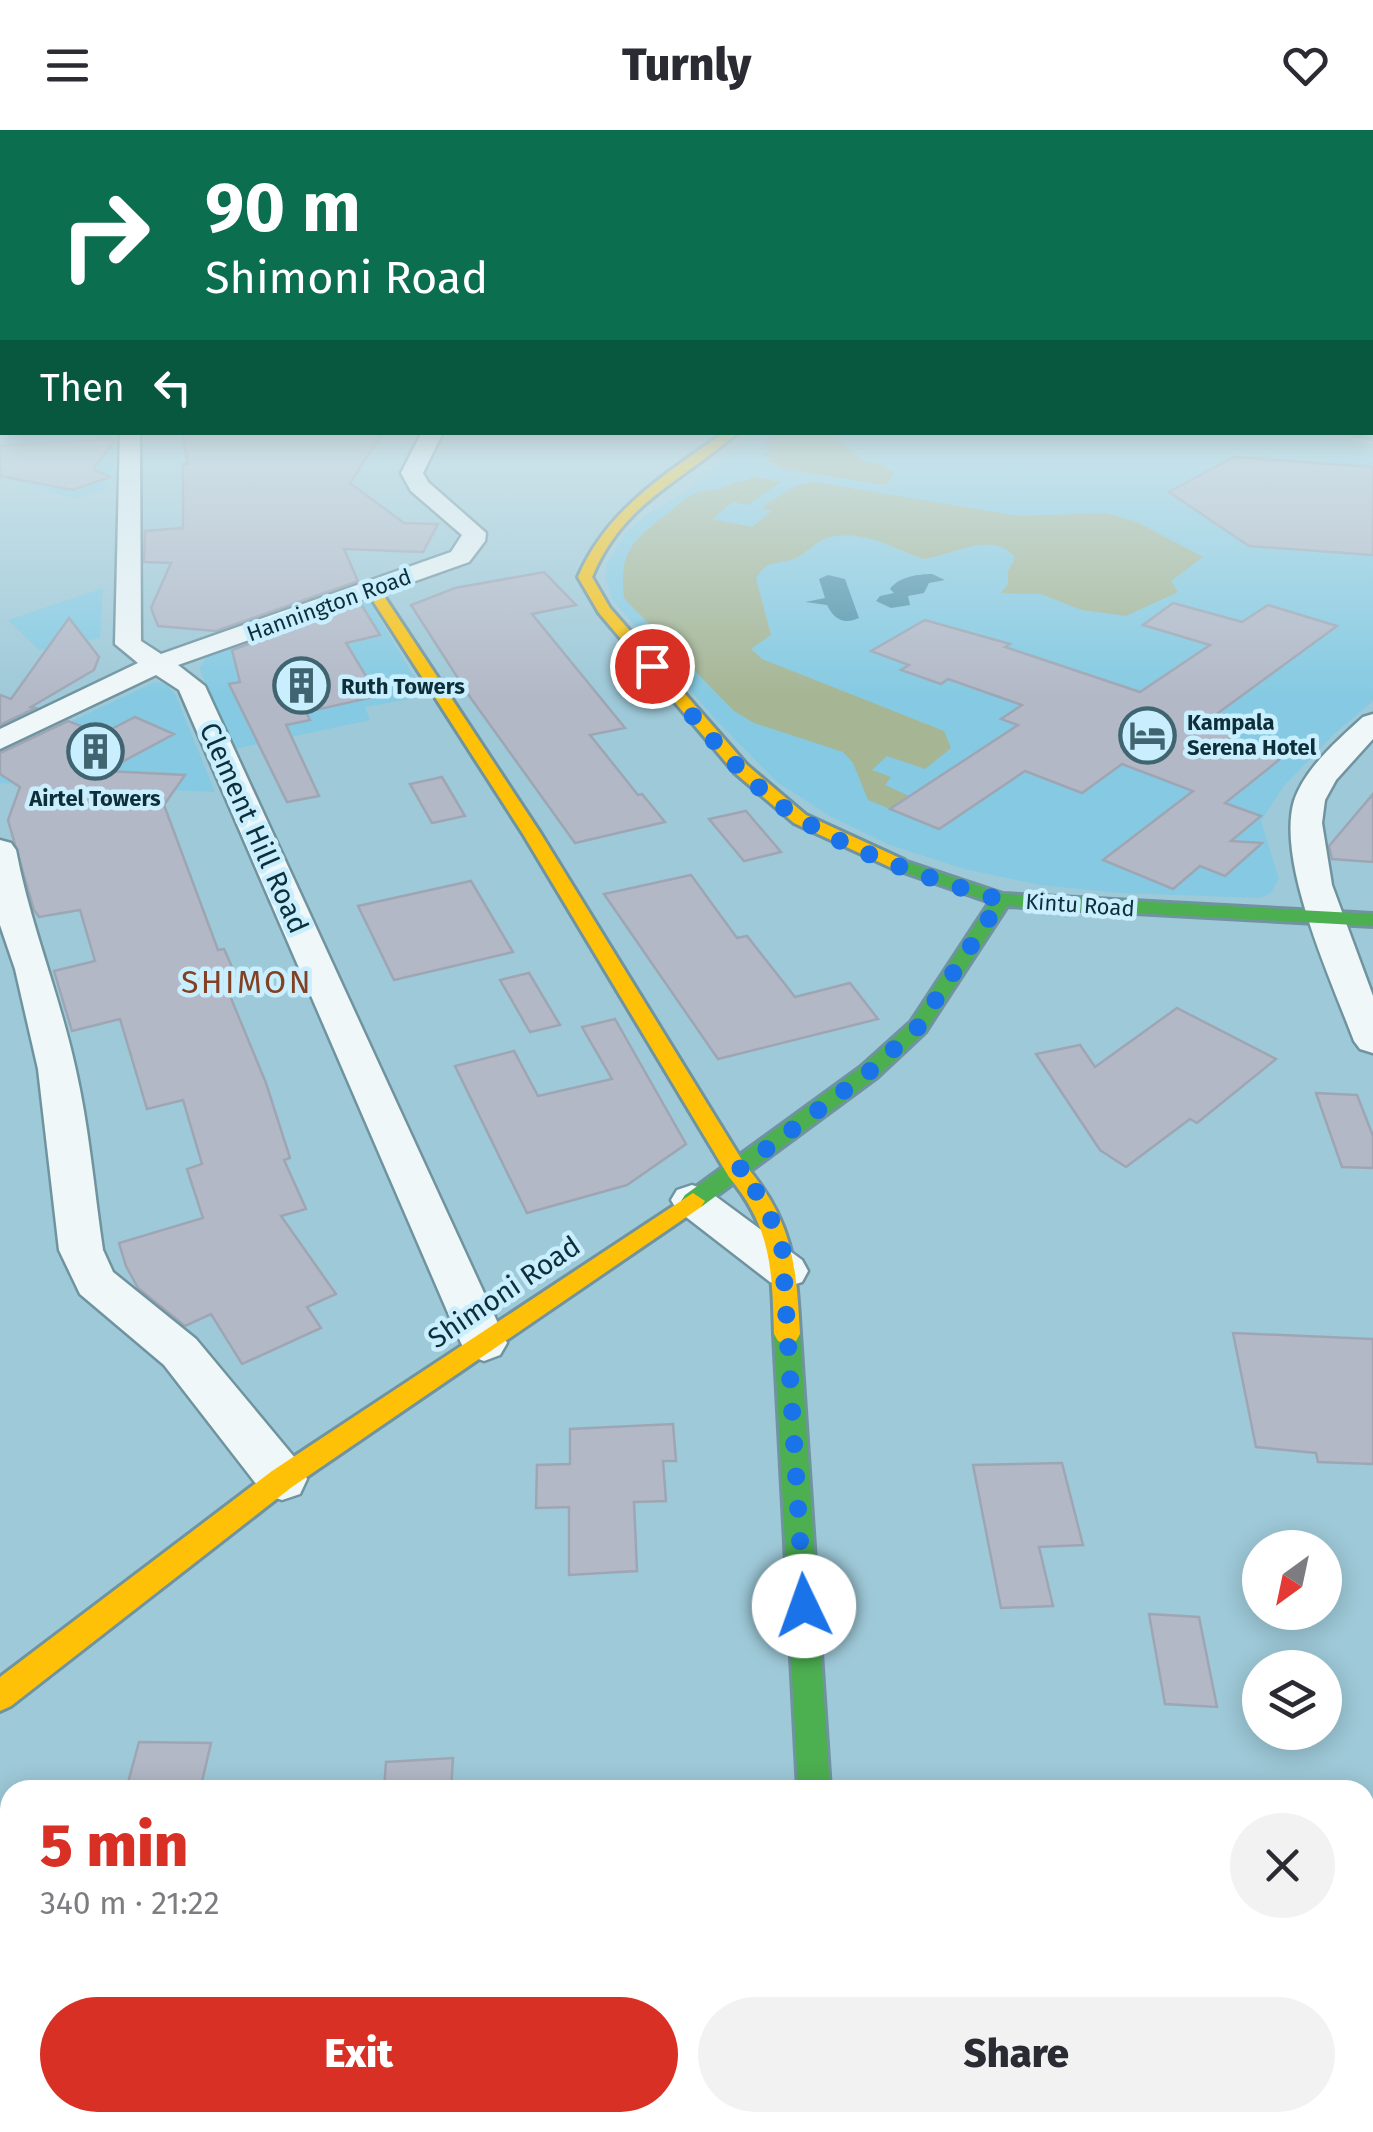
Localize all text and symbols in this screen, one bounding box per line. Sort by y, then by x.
icon: menu [40,38,95,93]
text: Turnly [622,38,751,92]
icon: heart [1278,38,1333,93]
text: 90 m [205,166,361,250]
icon: right [40,170,170,300]
text: Shimoni Road [205,251,488,305]
icon: left [145,360,200,415]
text: Then [40,365,125,411]
street label: Hannington Road [243,563,415,647]
pin [610,624,695,709]
icon: arrive [625,639,680,694]
building icon: Ruth Towers [272,656,332,716]
place label: Ruth Towers [341,673,465,700]
hotel icon: Kampala Serena Hotel [1118,705,1178,765]
place label: Kampala Serena Hotel [1187,709,1317,761]
street label: Clement Hill Road [193,717,315,939]
building icon: Airtel Towers [65,721,125,781]
place label: Airtel Towers [28,785,161,812]
street label: Kintu Road [1025,888,1135,922]
district label: SHIMON [181,963,313,1001]
street label: Shimoni Road [422,1229,586,1355]
north arrow [1242,1530,1342,1630]
map controls [1242,1530,1342,1750]
position arrow [752,1554,856,1658]
button: layers [1242,1650,1342,1750]
text: 5 min [40,1810,188,1882]
button: close [1230,1813,1335,1918]
text: 340 m · 21:22 [40,1884,220,1922]
button: Exit [40,1997,678,2112]
button: Share [698,1997,1335,2112]

